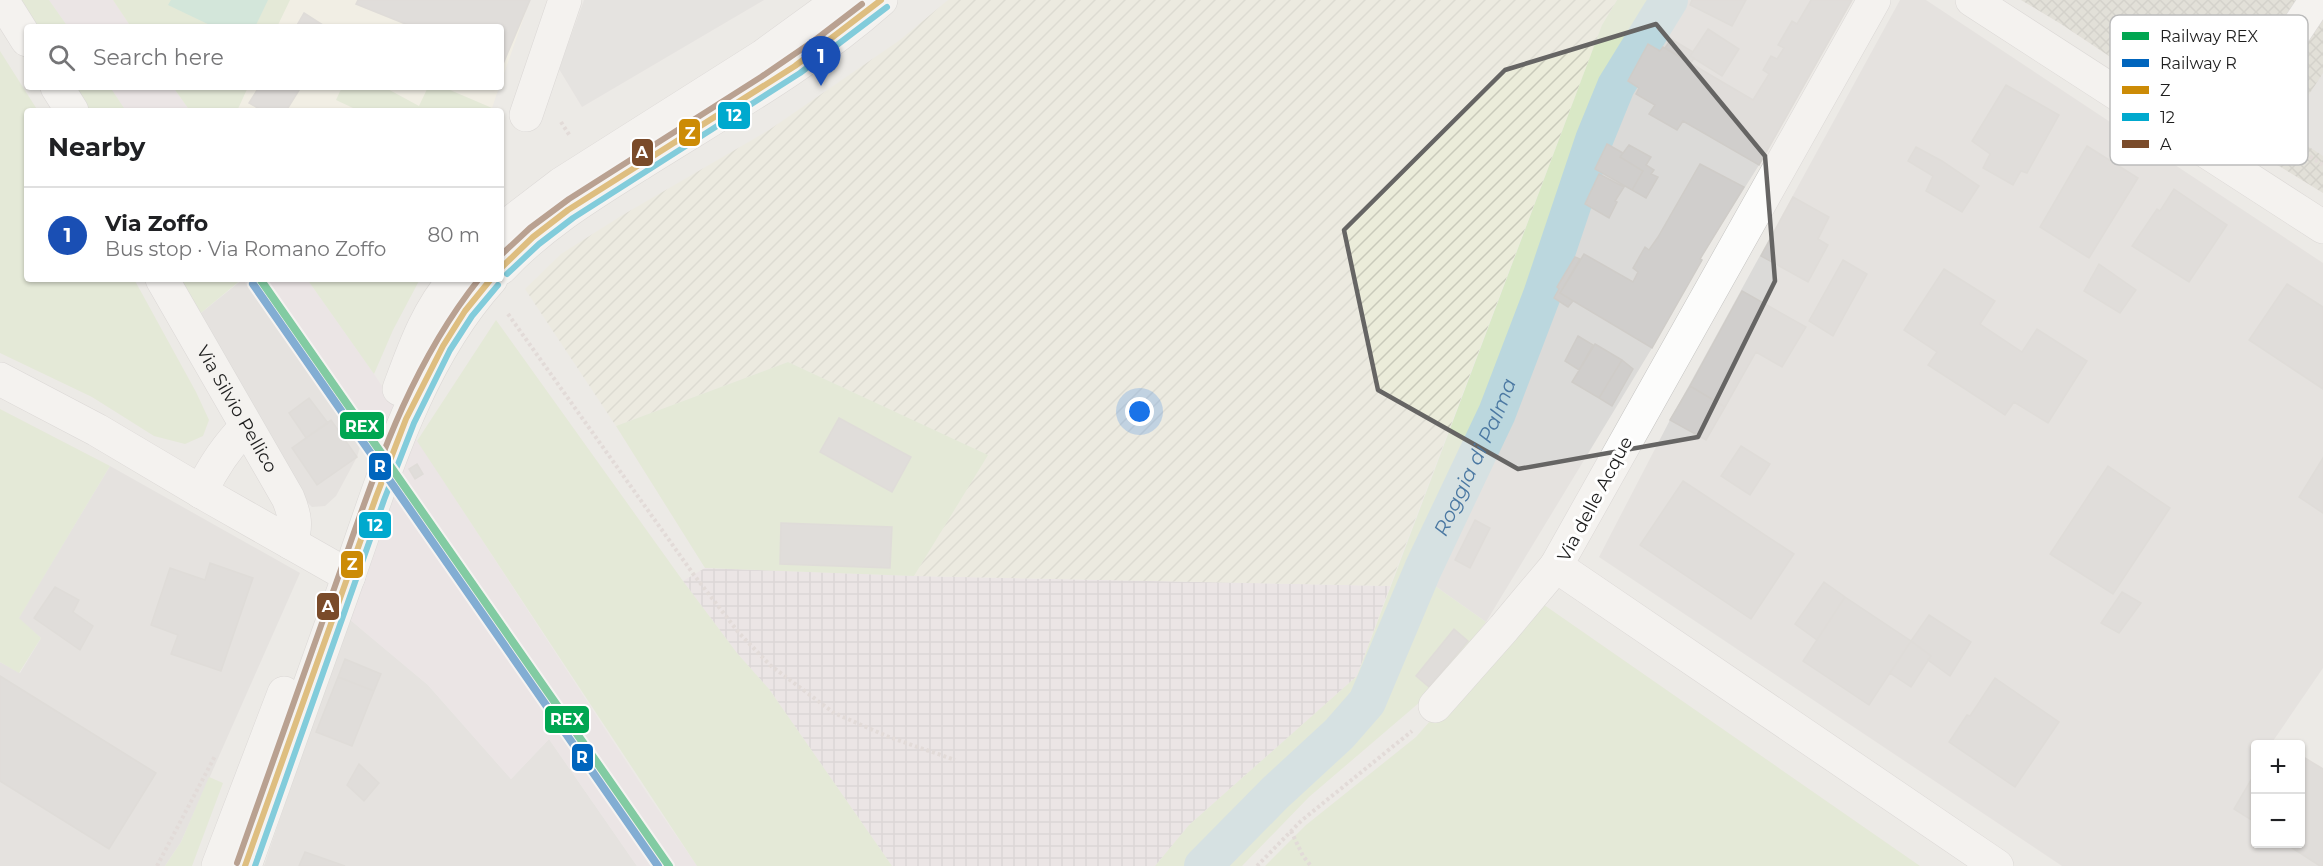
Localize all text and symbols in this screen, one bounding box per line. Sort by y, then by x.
legend [2110,15,2308,165]
search box [24,24,504,90]
text: Railway REX [2160,27,2258,46]
pin: 1 [802,36,840,86]
icon: search [45,41,78,74]
text: Search here [93,44,224,71]
text: Railway R [2160,54,2237,73]
text: Z [2160,81,2170,100]
line badge: 12 [717,101,751,130]
text: 12 [726,106,742,125]
text: 12 [2160,108,2175,127]
line badge: Z [678,118,701,147]
text: Z [685,124,696,143]
text: Nearby [48,131,145,163]
text: A [2160,135,2172,154]
line badge: A [631,138,654,167]
text: A [635,143,649,162]
text: Via Zoffo [105,210,208,237]
text: 1 [64,223,71,247]
text: 80 m [428,223,480,247]
text: Bus stop · Via Romano Zoffo [105,237,386,261]
street label: Via Silvio Pellico [192,341,282,477]
water label: Roggia di Palma [1429,375,1521,540]
your location [1125,397,1154,426]
line badge: REX [339,411,385,440]
text: REX [345,417,379,436]
street label: Via delle Acque [1553,432,1637,565]
line badge: R [368,452,392,481]
text: R [374,457,386,476]
line badge: 12 [358,511,392,539]
text: 12 [367,516,383,535]
line badge: Z [340,550,364,579]
text: Z [347,555,358,574]
line badge: A [316,592,340,621]
text: A [321,597,335,616]
line badge: REX [544,705,590,734]
text: REX [550,710,584,729]
map controls [2251,740,2305,848]
button: + [2251,740,2305,794]
line badge: R [571,743,594,772]
text: R [576,748,588,767]
button: − [2251,794,2305,848]

